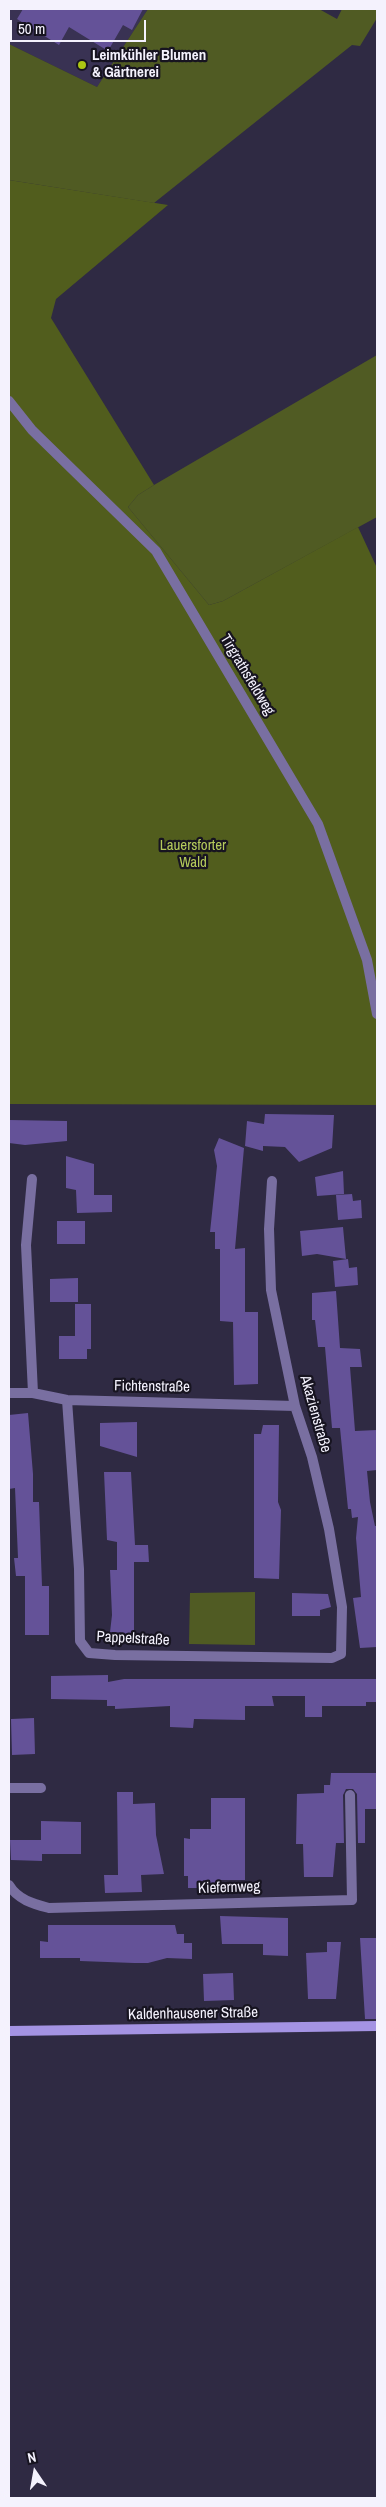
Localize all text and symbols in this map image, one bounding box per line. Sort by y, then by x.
scale bar [12,10,149,42]
text: 50 m [18,18,45,39]
place label: Leimkühler Blumen & Gärtnerei [92,47,206,82]
marker: Leimkühler Blumen & Gärtnerei [76,59,88,71]
street label: Tirgrathsfeldweg [216,631,278,719]
park label: Lauersforter Wald [160,837,226,872]
street label: Akazienstraße [295,1373,335,1455]
street label: Fichtenstraße [114,1377,190,1397]
street label: Pappelstraße [96,1628,170,1650]
street label: Kiefernweg [198,1878,260,1898]
street label: Kaldenhausener Straße [128,2004,258,2024]
north arrow [10,2447,60,2497]
text: N [26,2448,38,2467]

